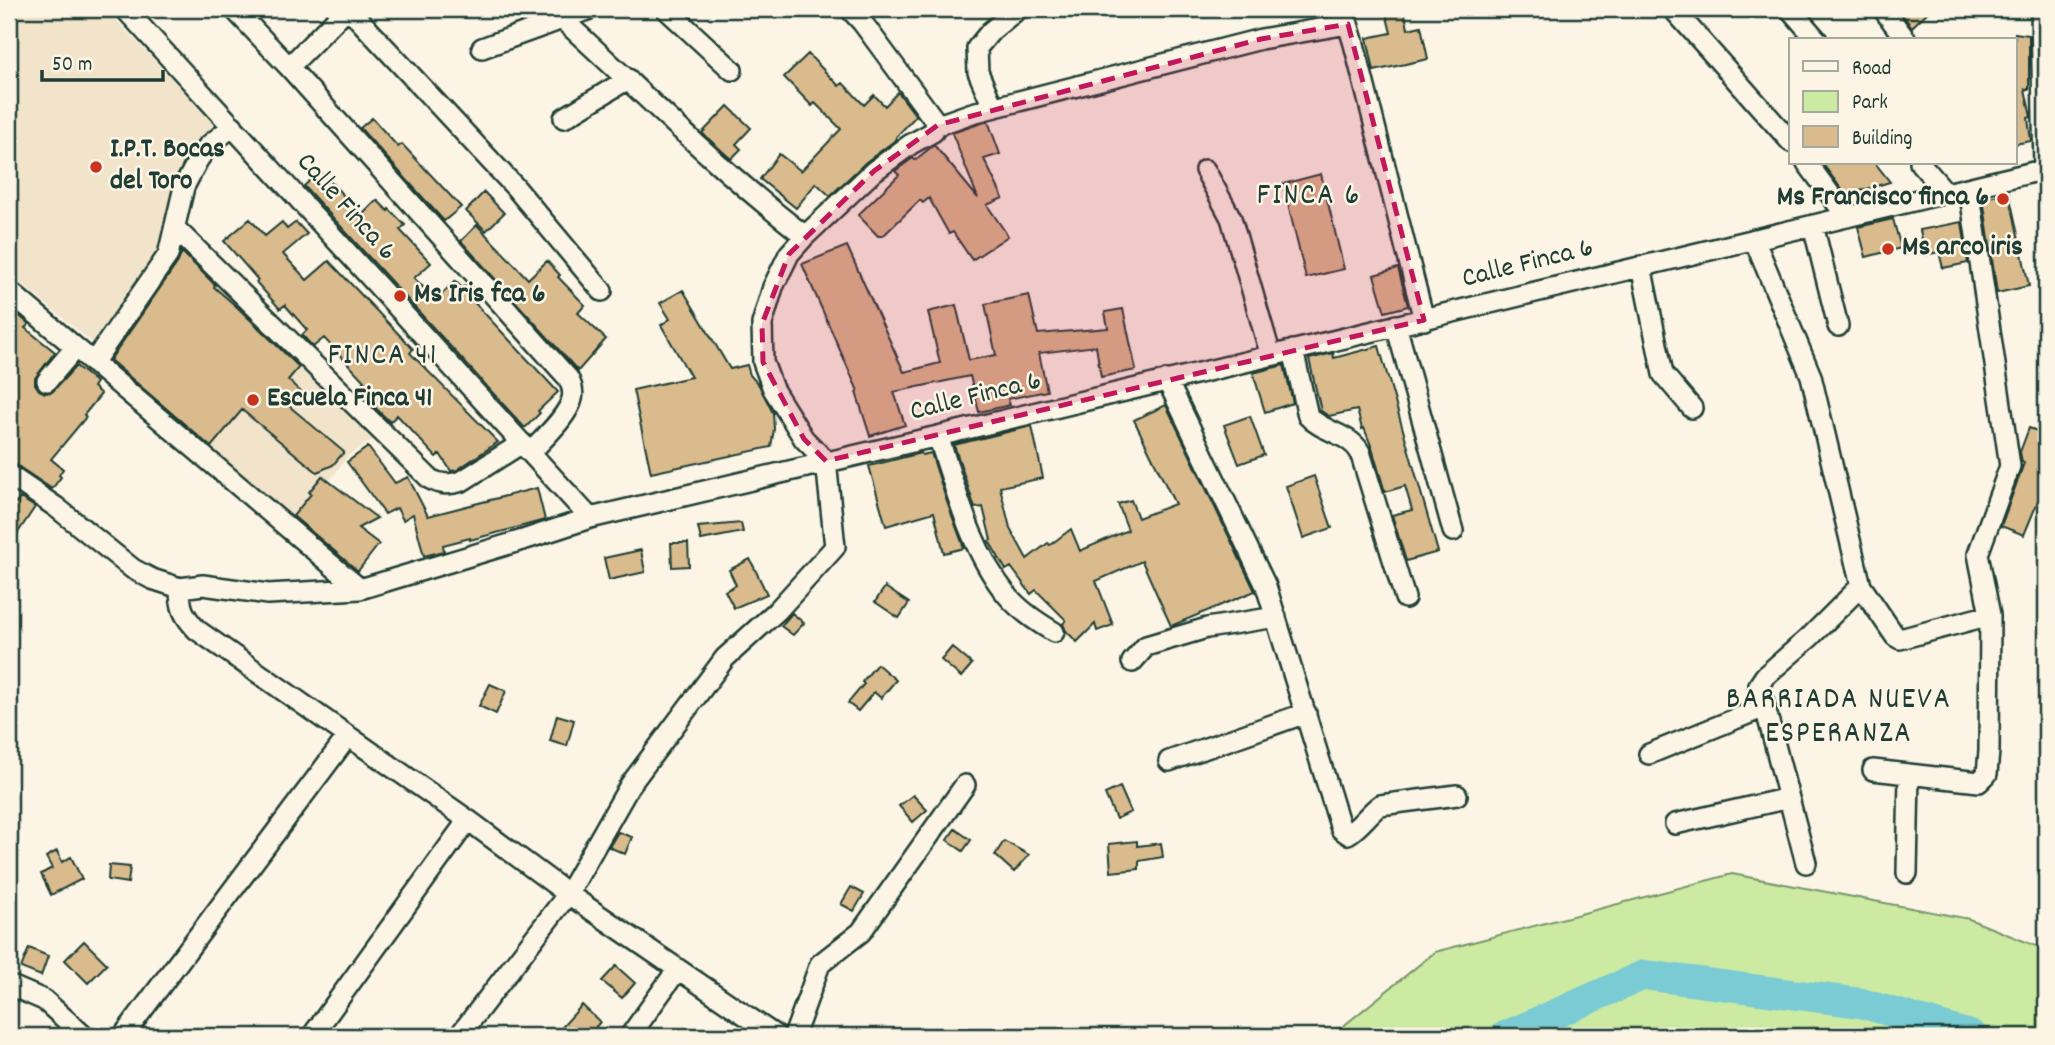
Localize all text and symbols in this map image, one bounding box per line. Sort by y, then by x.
scale bar [42,38,163,82]
legend [1789,38,2016,164]
text: 50 m [52,51,92,81]
text: Road [1852,55,1891,85]
text: Park [1852,89,1888,119]
text: Building [1852,125,1912,155]
place label: I.P.T. Bocas del Toro [110,131,225,203]
street label: Calle Finca 6 [285,145,405,271]
marker: I.P.T. Bocas del Toro [88,159,104,175]
district label: FINCA 6 [1257,176,1361,219]
place label: Ms Francisco finca 6 [1777,179,1989,219]
marker: Ms Francisco finca 6 [1995,191,2011,207]
street label: Calle Finca 6 [1458,229,1598,301]
place label: Ms arco iris [1902,229,2023,269]
marker: Ms arco iris [1880,241,1896,257]
place label: Ms Iris fca 6 [414,276,545,316]
marker: Ms Iris fca 6 [392,288,408,304]
district label: FINCA 41 [328,336,438,379]
street label: Calle Finca 6 [906,362,1046,434]
place label: Escuela Finca 41 [267,380,432,420]
marker: Escuela Finca 41 [245,392,261,408]
district label: BARRIADA NUEVA ESPERANZA [1726,680,1952,757]

